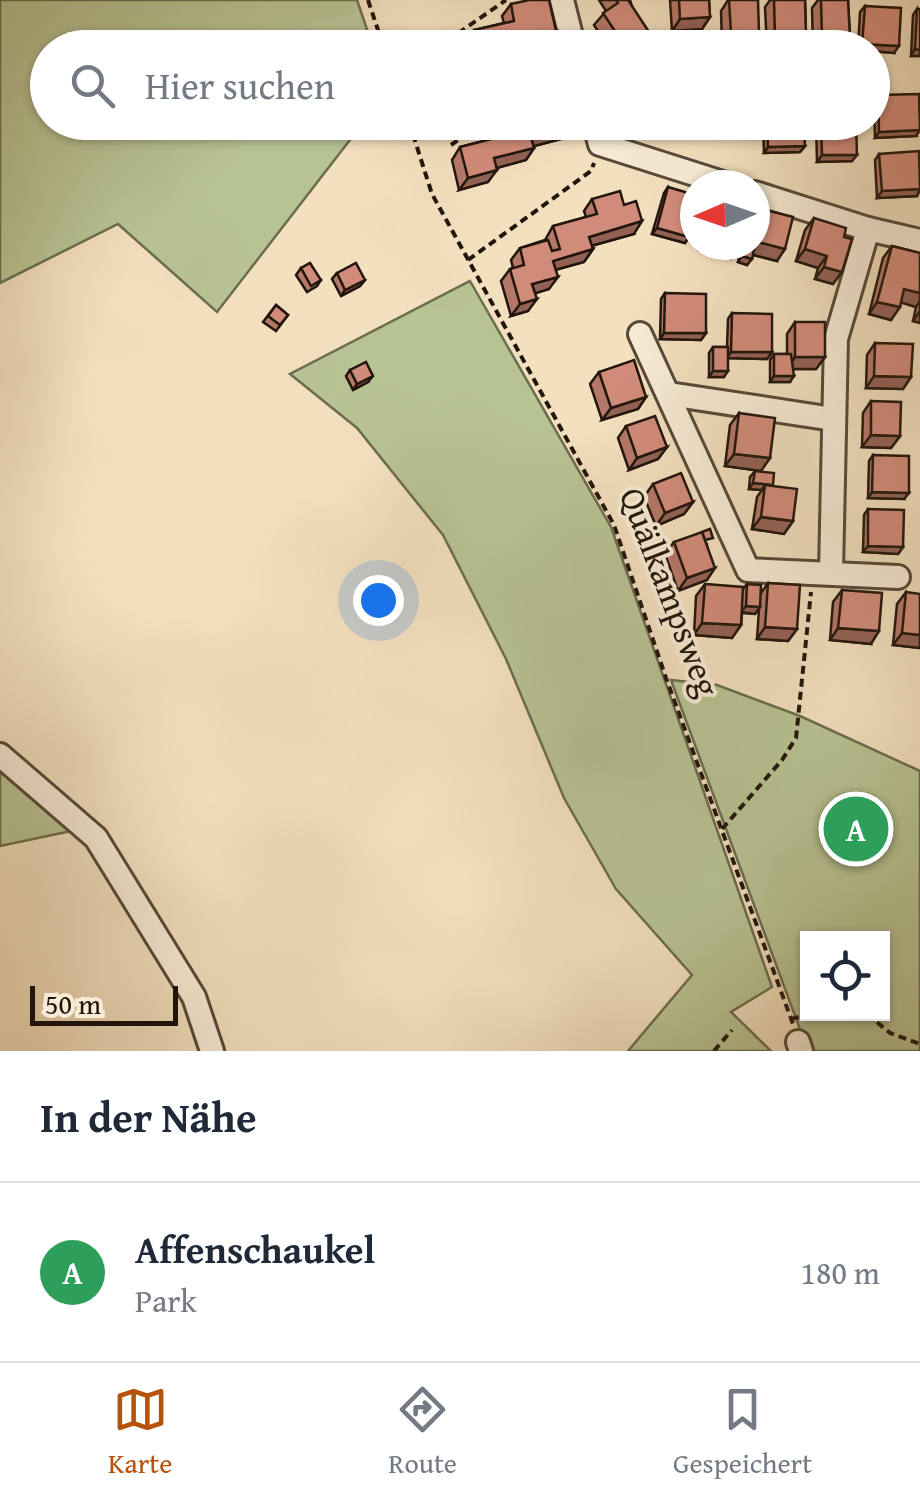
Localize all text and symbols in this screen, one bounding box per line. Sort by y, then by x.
search box [30,30,890,140]
text: Hier suchen [145,57,335,113]
icon: search [65,58,120,113]
north arrow [680,170,770,260]
street label: Quälkampsweg [607,480,734,704]
your location [353,575,404,626]
pin: A [824,792,888,866]
map controls [800,931,890,1021]
button: locate [800,931,890,1021]
scale bar [30,981,178,1026]
text: 50 m [45,983,101,1024]
text: In der Nähe [40,1086,257,1147]
text: Affenschaukel [135,1221,375,1277]
text: A [62,1249,83,1296]
text: 180 m [801,1249,880,1296]
text: Park [135,1277,197,1324]
tab: Karte [108,1382,172,1483]
tab: Route [388,1382,457,1483]
tab: Gespeichert [673,1382,812,1483]

